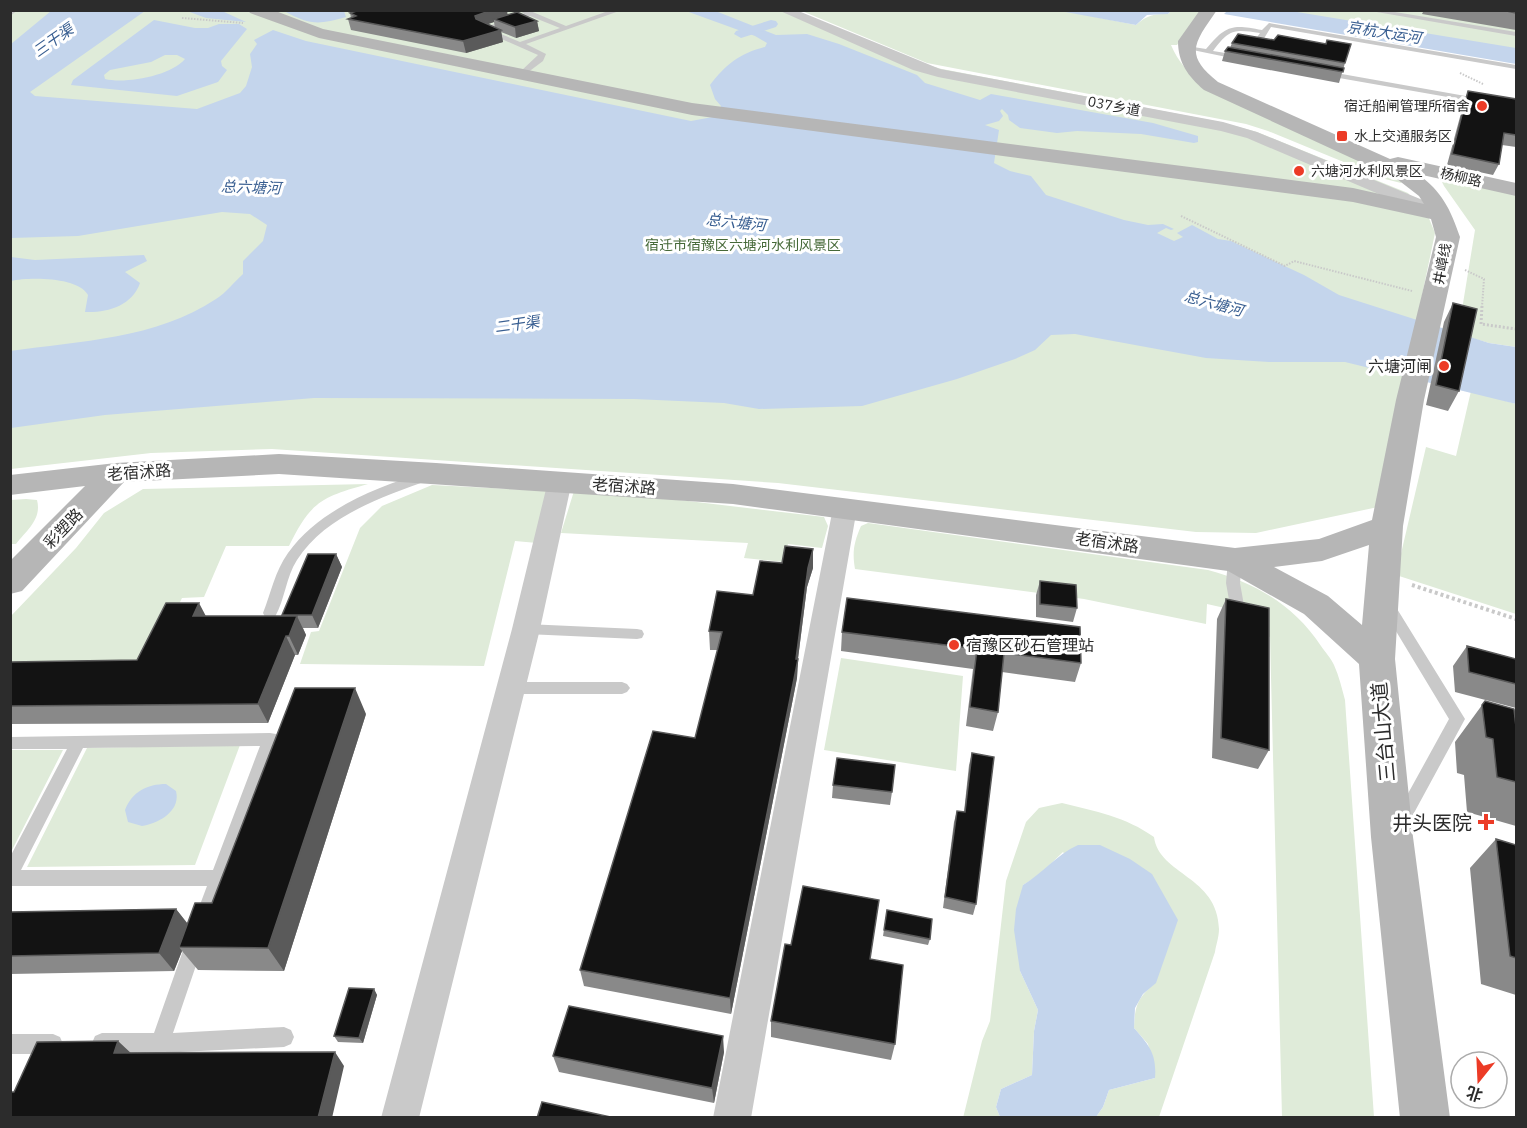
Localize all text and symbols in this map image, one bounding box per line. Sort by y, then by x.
water label: 京杭大运河 [1345,17,1425,48]
water label: 三干渠 [29,18,79,61]
street label: 037乡道 [1086,92,1142,120]
place label: 宿迁船闸管理所宿舍 [1344,97,1470,115]
marker: 宿迁船闸管理所宿舍 [1475,99,1489,113]
place label: 水上交通服务区 [1354,127,1452,145]
marker: 水上交通服务区 [1335,129,1349,143]
place label: 六塘河水利风景区 [1311,162,1423,180]
marker: 六塘河水利风景区 [1292,164,1306,178]
street label: 杨柳路 [1439,164,1483,190]
water label: 总六塘河 [221,176,284,198]
water label: 总六塘河 [705,209,770,235]
park label: 宿迁市宿豫区六塘河水利风景区 [645,236,841,254]
street label: 井嶂线 [1429,242,1455,286]
water label: 总六塘河 [1183,286,1248,321]
water label: 二干渠 [493,311,543,337]
place label: 六塘河闸 [1368,356,1432,376]
marker: 六塘河闸 [1437,359,1451,373]
street label: 老宿沭路 [106,460,172,484]
street label: 老宿沭路 [591,474,657,498]
street label: 彩塑路 [39,504,87,552]
street label: 老宿沭路 [1074,528,1140,556]
place label: 宿豫区砂石管理站 [966,635,1094,655]
marker: 宿豫区砂石管理站 [947,638,961,652]
street label: 三台山大道 [1365,681,1401,783]
place label: 井头医院 [1392,809,1472,836]
marker: 井头医院 [1477,813,1495,831]
north arrow [1449,1050,1509,1110]
text: 北 [1464,1082,1485,1106]

